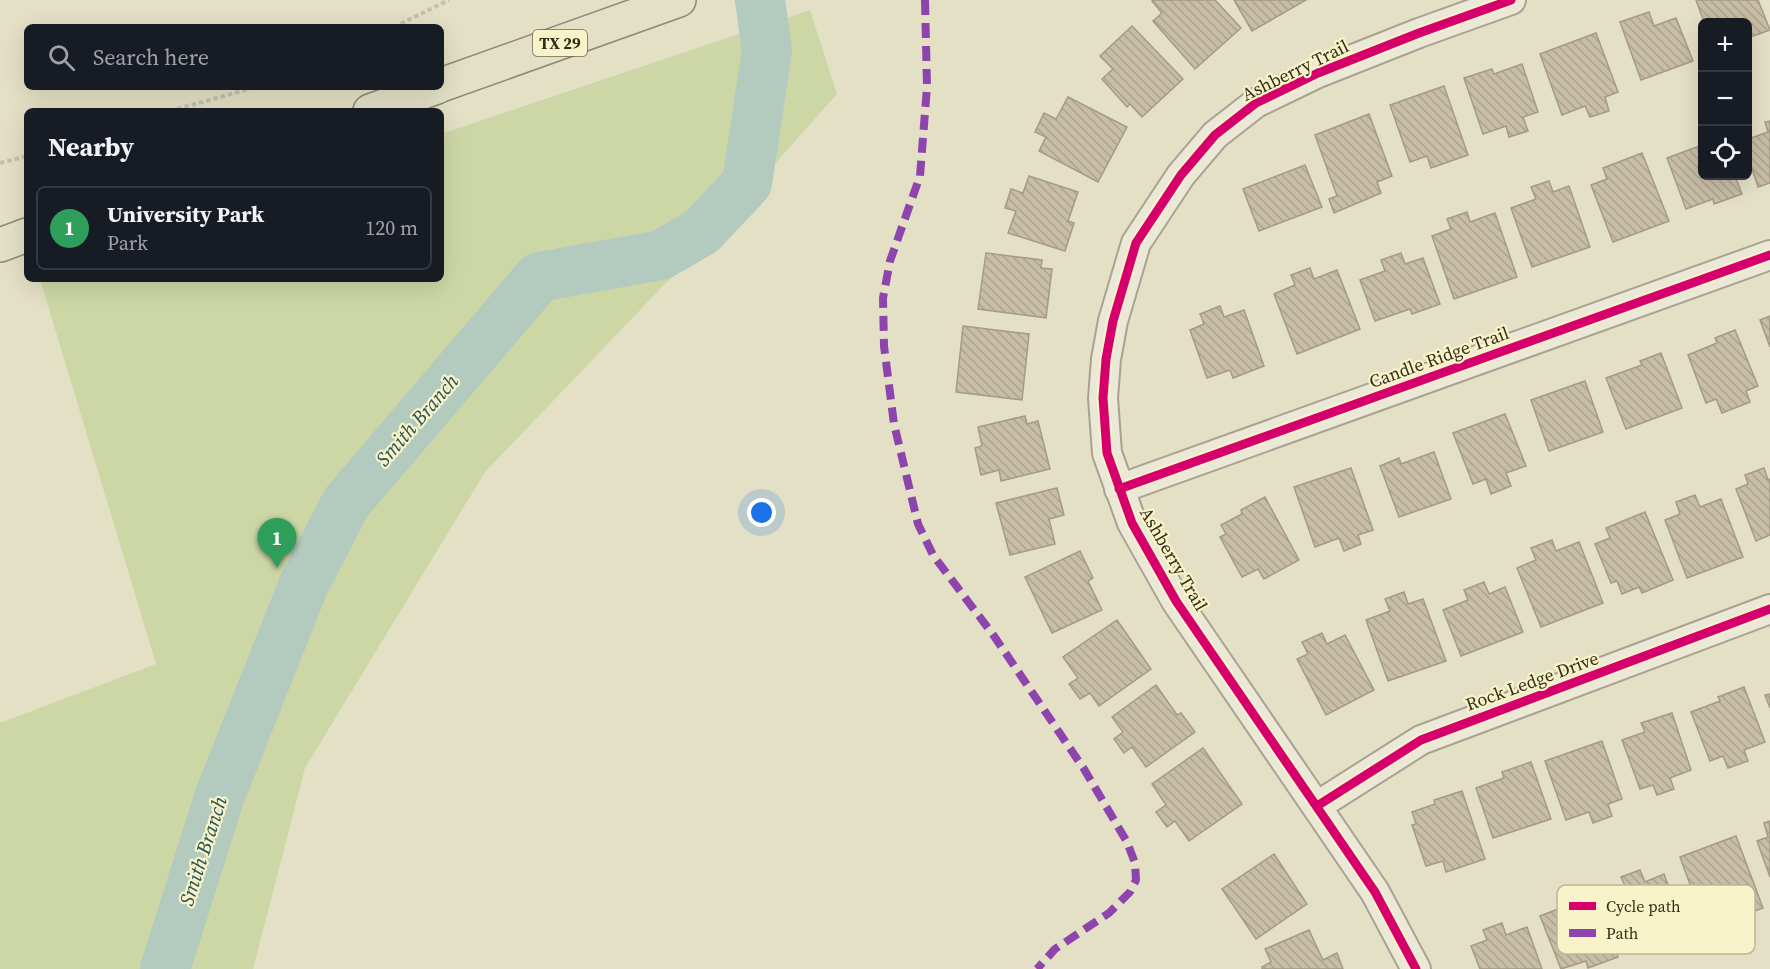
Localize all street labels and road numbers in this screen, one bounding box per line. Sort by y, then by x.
road number: TX 29 [533,30,587,56]
street label: Ashberry Trail [1237,33,1353,107]
street label: Candle Ridge Trail [1366,320,1512,394]
street label: Ashberry Trail [1134,502,1214,616]
street label: Rock Ledge Drive [1462,645,1602,717]

